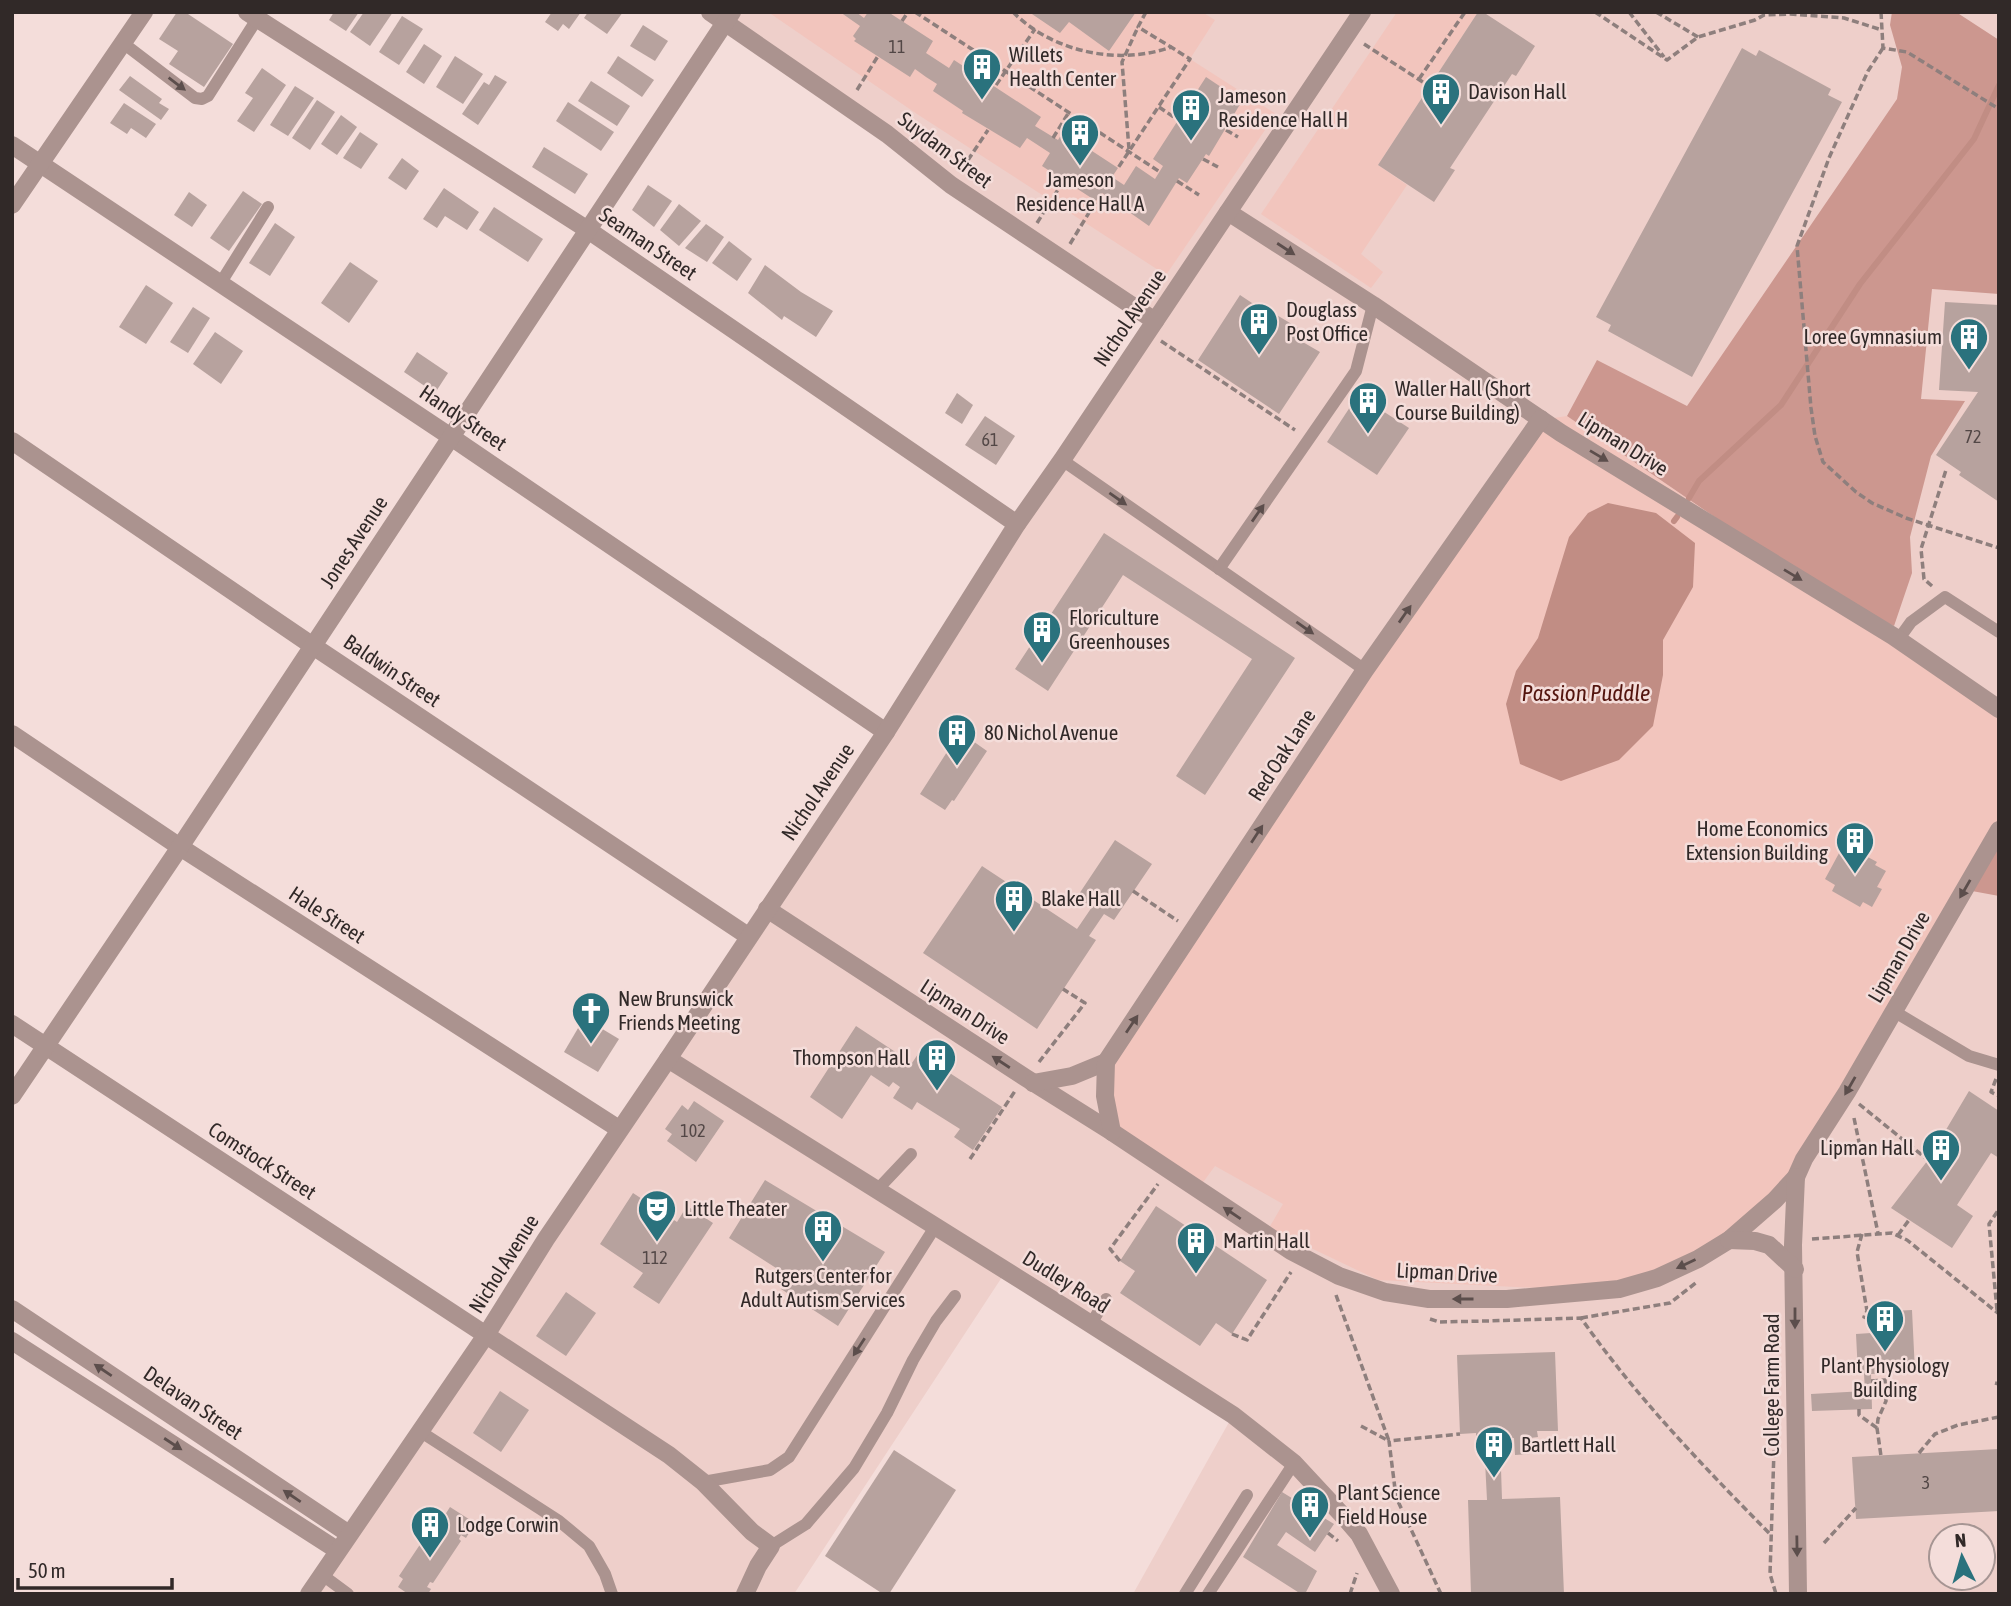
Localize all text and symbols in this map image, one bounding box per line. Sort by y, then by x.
house number: 11 [889,36,905,57]
place label: Willets Health Center [1009,42,1117,90]
building icon: Willets Health Center [961,46,1003,101]
building icon: Davison Hall [1420,71,1462,126]
one-way arrow [168,77,186,91]
place label: Davison Hall [1468,79,1567,103]
place label: Jameson Residence Hall H [1218,83,1348,131]
building icon: Jameson Residence Hall H [1170,87,1212,142]
street label: Suydam Street [894,106,997,192]
building icon: Jameson Residence Hall A [1059,112,1101,167]
place label: Jameson Residence Hall A [1016,167,1145,215]
street label: Seaman Street [595,202,702,284]
one-way arrow [1276,243,1295,256]
street label: Nichol Avenue [1088,264,1170,370]
place label: Douglass Post Office [1286,297,1368,345]
building icon: Douglass Post Office [1238,301,1280,356]
building icon: Loree Gymnasium [1948,316,1990,371]
place label: Loree Gymnasium [1804,324,1942,348]
place label: Waller Hall (Short Course Building) [1395,376,1531,424]
street label: Handy Street [416,379,512,455]
building icon: Waller Hall (Short Course Building) [1347,380,1389,435]
street label: Lipman Drive [1574,406,1673,480]
house number: 72 [1965,426,1981,447]
house number: 61 [982,429,998,450]
one-way arrow [1589,449,1608,462]
street label: Jones Avenue [315,491,392,592]
one-way arrow [1109,492,1127,506]
one-way arrow [1251,504,1265,522]
one-way arrow [1783,568,1802,581]
place label: Floriculture Greenhouses [1069,605,1170,653]
one-way arrow [1398,605,1412,623]
building icon: Floriculture Greenhouses [1021,609,1063,664]
one-way arrow [1296,621,1314,635]
street label: Baldwin Street [340,629,446,711]
water label: Passion Puddle [1522,680,1650,706]
street label: Red Oak Lane [1243,704,1320,805]
building icon: 80 Nichol Avenue [936,712,978,767]
place label: 80 Nichol Avenue [984,720,1118,744]
street label: Nichol Avenue [776,738,858,844]
place label: Home Economics Extension Building [1686,816,1828,864]
building icon: Home Economics Extension Building [1834,820,1876,875]
one-way arrow [1251,824,1264,844]
building icon: Blake Hall [993,878,1035,933]
one-way arrow [1958,880,1971,899]
street label: Hale Street [285,881,370,948]
place label: Blake Hall [1041,886,1121,910]
street label: Lipman Drive [1862,906,1934,1007]
street label: Lipman Drive [916,973,1015,1049]
place label: New Brunswick Friends Meeting [618,986,740,1034]
church icon: New Brunswick Friends Meeting [570,990,612,1045]
one-way arrow [1125,1014,1138,1033]
building icon: Thompson Hall [916,1037,958,1092]
place label: Thompson Hall [793,1045,910,1069]
one-way arrow [991,1056,1010,1069]
one-way arrow [1844,1076,1857,1095]
street label: Comstock Street [204,1116,321,1204]
house number: 102 [680,1120,706,1141]
building icon: Lipman Hall [1920,1127,1962,1182]
place label: Lipman Hall [1820,1135,1914,1159]
theatre icon: Little Theater [636,1188,678,1243]
place label: Little Theater [684,1196,787,1220]
one-way arrow [1222,1207,1242,1220]
building icon: Rutgers Center for Adult Autism Services [802,1208,844,1263]
street label: Nichol Avenue [463,1210,543,1317]
building icon: Martin Hall [1175,1220,1217,1275]
place label: Martin Hall [1223,1228,1310,1252]
street label: Dudley Road [1019,1245,1115,1317]
house number: 112 [642,1247,668,1268]
street label: Lipman Drive [1396,1257,1498,1287]
one-way arrow [1676,1259,1696,1270]
place label: Rutgers Center for Adult Autism Services [741,1263,905,1311]
one-way arrow [1452,1293,1474,1305]
building icon: Plant Physiology Building [1864,1298,1906,1353]
one-way arrow [1789,1307,1801,1329]
street label: College Farm Road [1759,1314,1783,1456]
one-way arrow [853,1337,866,1356]
place label: Plant Physiology Building [1821,1353,1950,1401]
street label: Delavan Street [140,1360,248,1444]
one-way arrow [94,1363,112,1377]
building icon: Bartlett Hall [1473,1424,1515,1479]
place label: Bartlett Hall [1521,1432,1616,1456]
one-way arrow [163,1438,182,1451]
house number: 3 [1922,1472,1930,1493]
place label: Plant Science Field House [1337,1480,1440,1528]
building icon: Plant Science Field House [1289,1484,1331,1539]
one-way arrow [282,1490,302,1503]
building icon: Lodge Corwin [409,1504,451,1559]
place label: Lodge Corwin [457,1512,559,1536]
north arrow [1927,1522,1997,1592]
text: N [1954,1529,1967,1552]
one-way arrow [1791,1535,1803,1557]
scale bar [18,1546,172,1590]
text: 50 m [28,1558,66,1582]

